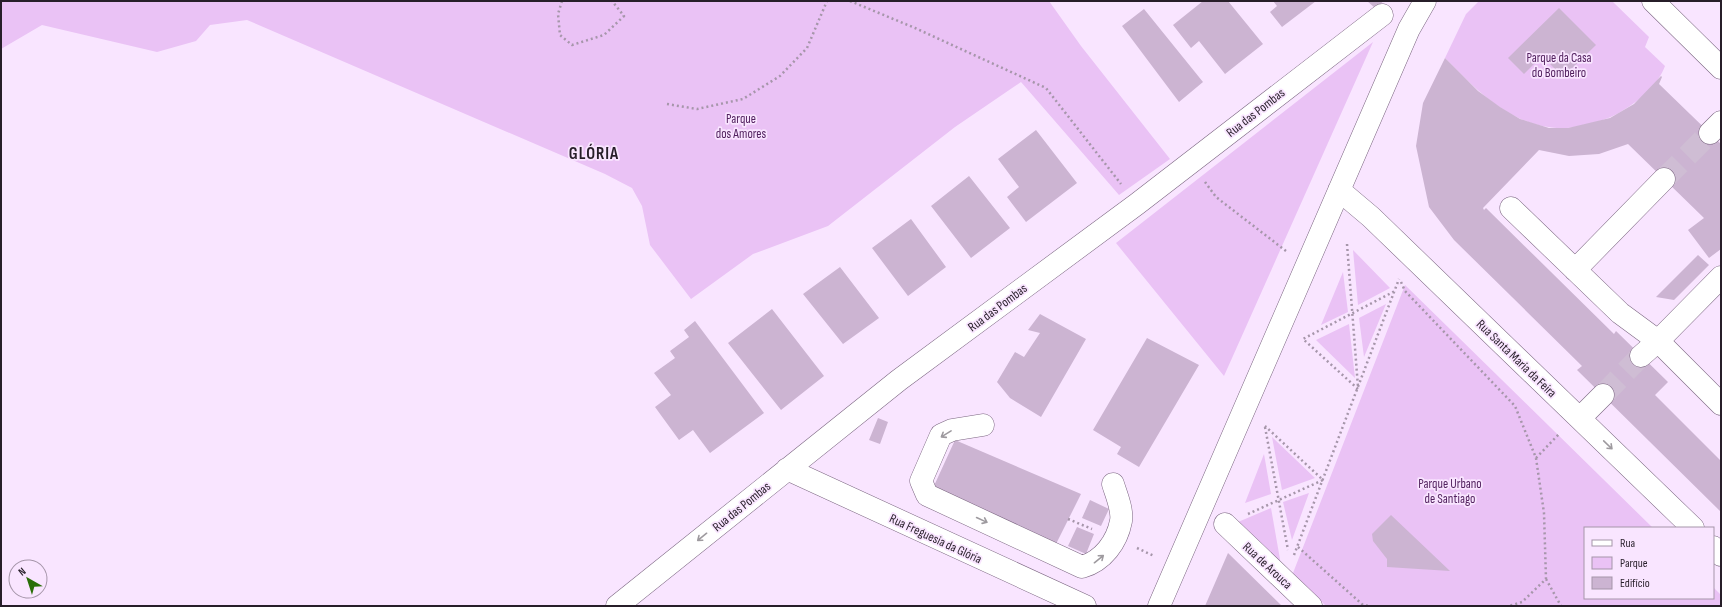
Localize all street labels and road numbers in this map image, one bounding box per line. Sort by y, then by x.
street label: Rua das Pombas [1223,85,1288,141]
street label: Rua das Pombas [965,280,1031,335]
street label: Rua Santa Maria da Feira [1473,316,1560,401]
street label: Rua das Pombas [709,478,774,535]
street label: Rua Freguesia da Glória [887,510,984,567]
street label: Rua de Arouca [1239,539,1295,593]

